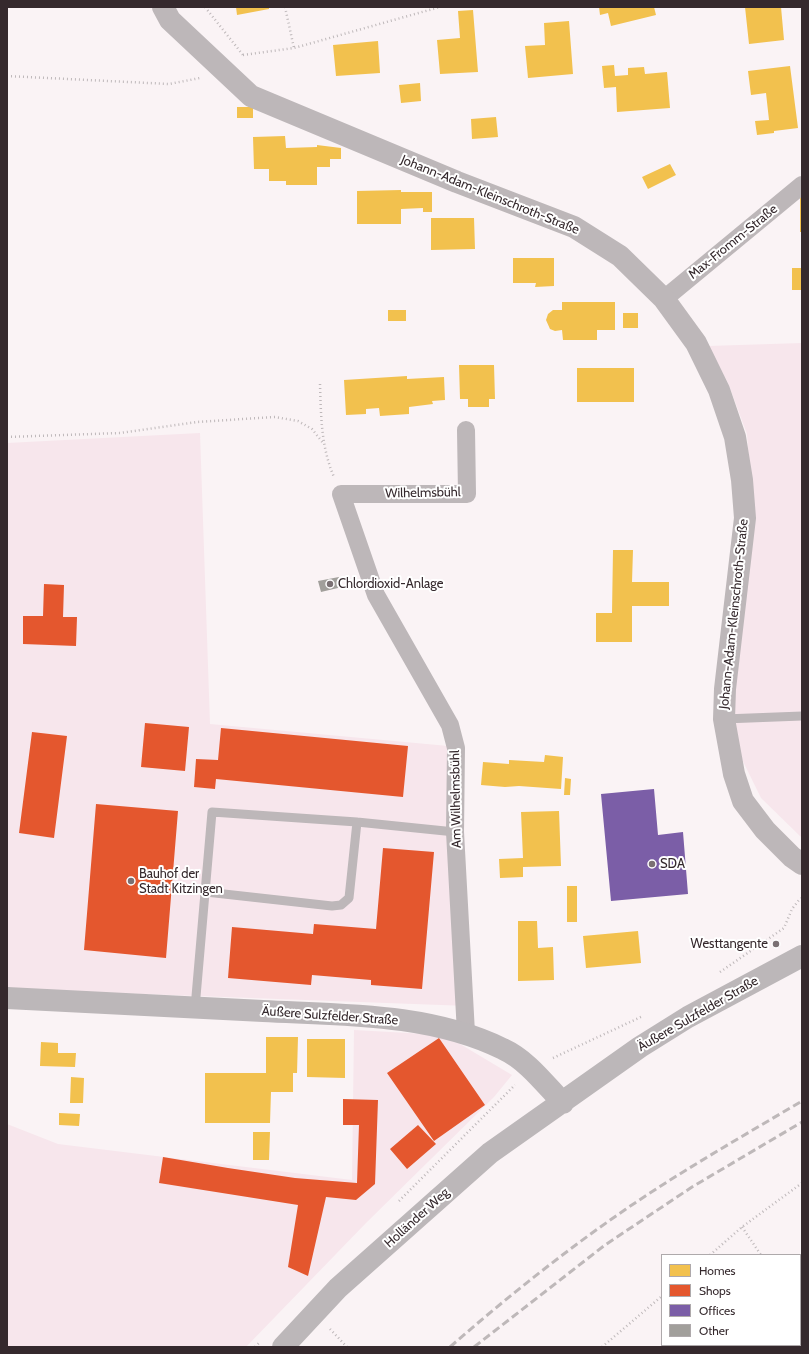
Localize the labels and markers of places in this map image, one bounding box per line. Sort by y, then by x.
place label: Chlordioxid-Anlage [338,576,443,592]
marker: Chlordioxid-Anlage [325,579,335,589]
place label: SDA [660,856,685,872]
marker: SDA [647,859,657,869]
place label: Bauhof der Stadt Kitzingen [139,866,223,897]
marker: Bauhof der Stadt Kitzingen [126,876,136,886]
place label: Westtangente [691,936,768,952]
marker: Westtangente [771,939,781,949]

